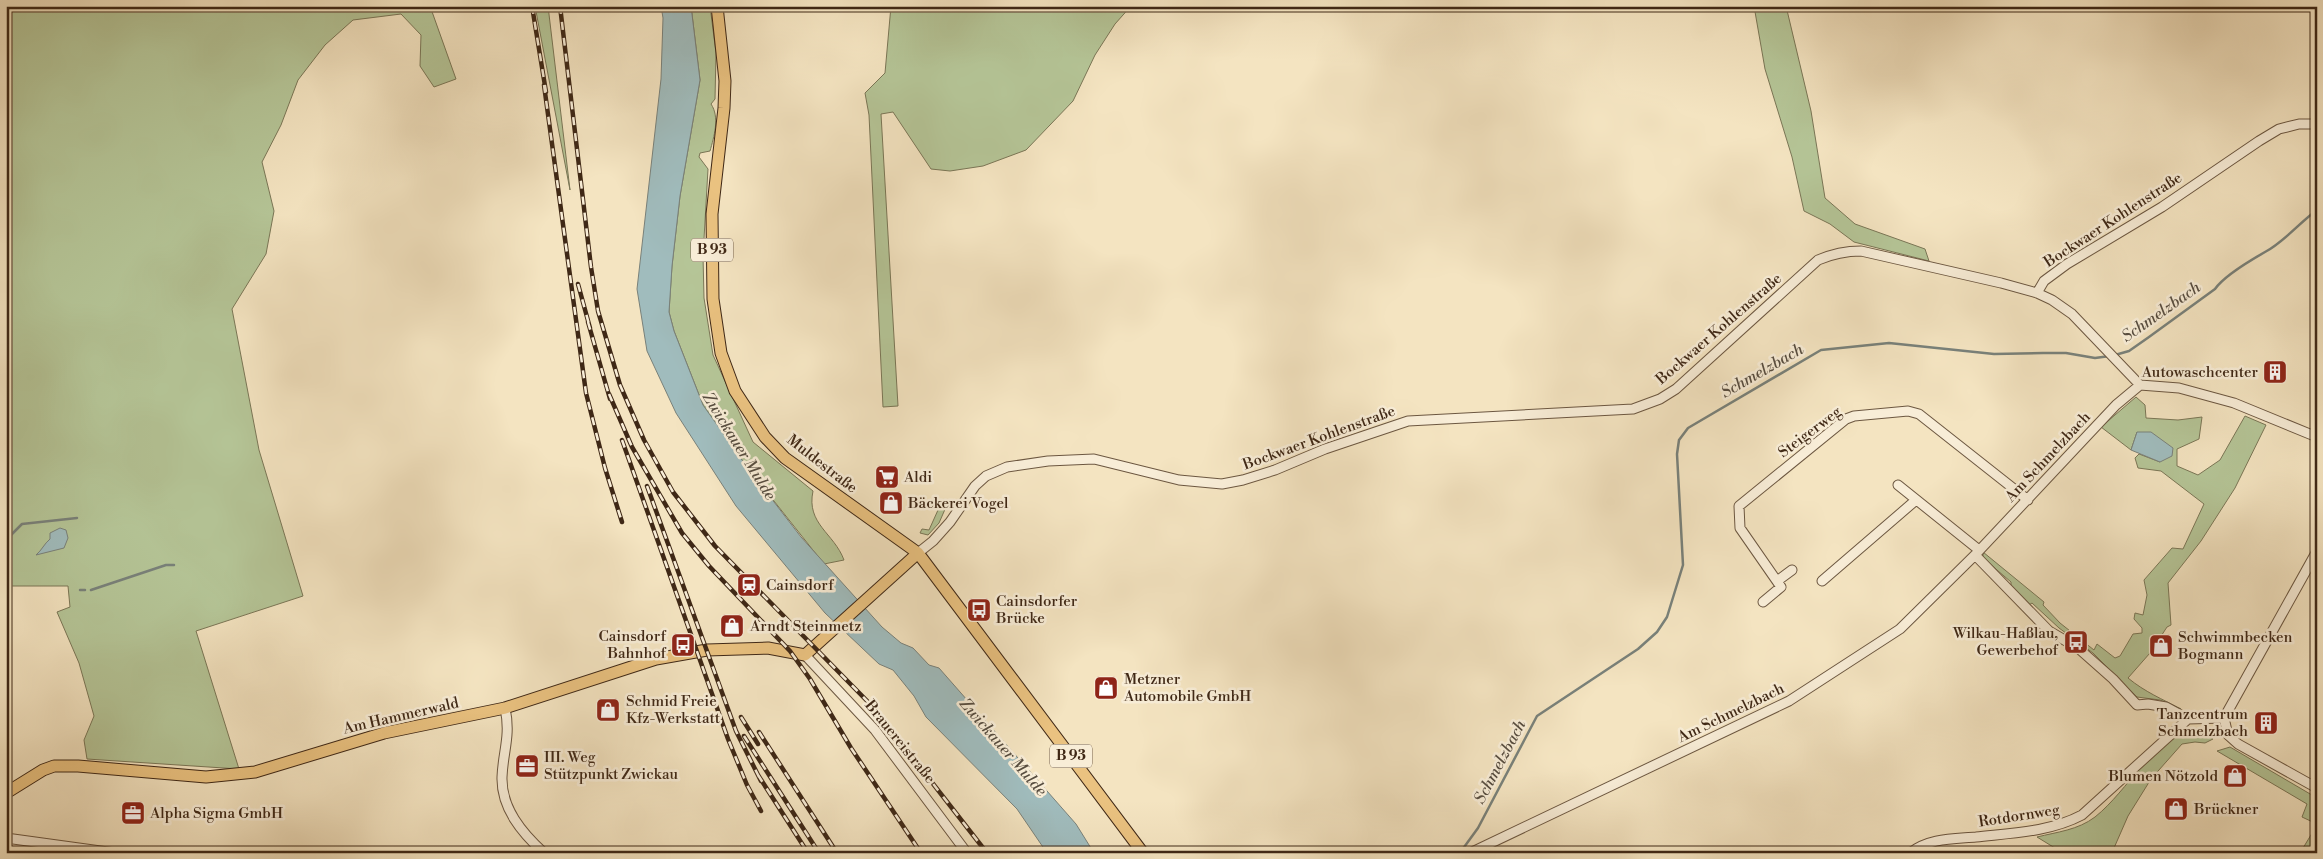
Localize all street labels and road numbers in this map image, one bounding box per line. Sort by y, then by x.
street label: Bockwaer Kohlenstraße [2040,168,2186,272]
road number: B 93 [691,238,733,262]
street label: Bockwaer Kohlenstraße [1651,269,1786,390]
street label: Bockwaer Kohlenstraße [1239,402,1398,475]
street label: Steigerweg [1775,402,1846,462]
street label: Am Schmelzbach [2001,408,2095,507]
street label: Muldestraße [783,431,861,497]
street label: Am Schmelzbach [1674,679,1788,747]
street label: Am Hammerwald [340,693,461,739]
street label: Brauereistraße [860,696,939,787]
road number: B 93 [1050,744,1092,768]
street label: Rotdornweg [1977,800,2061,832]

